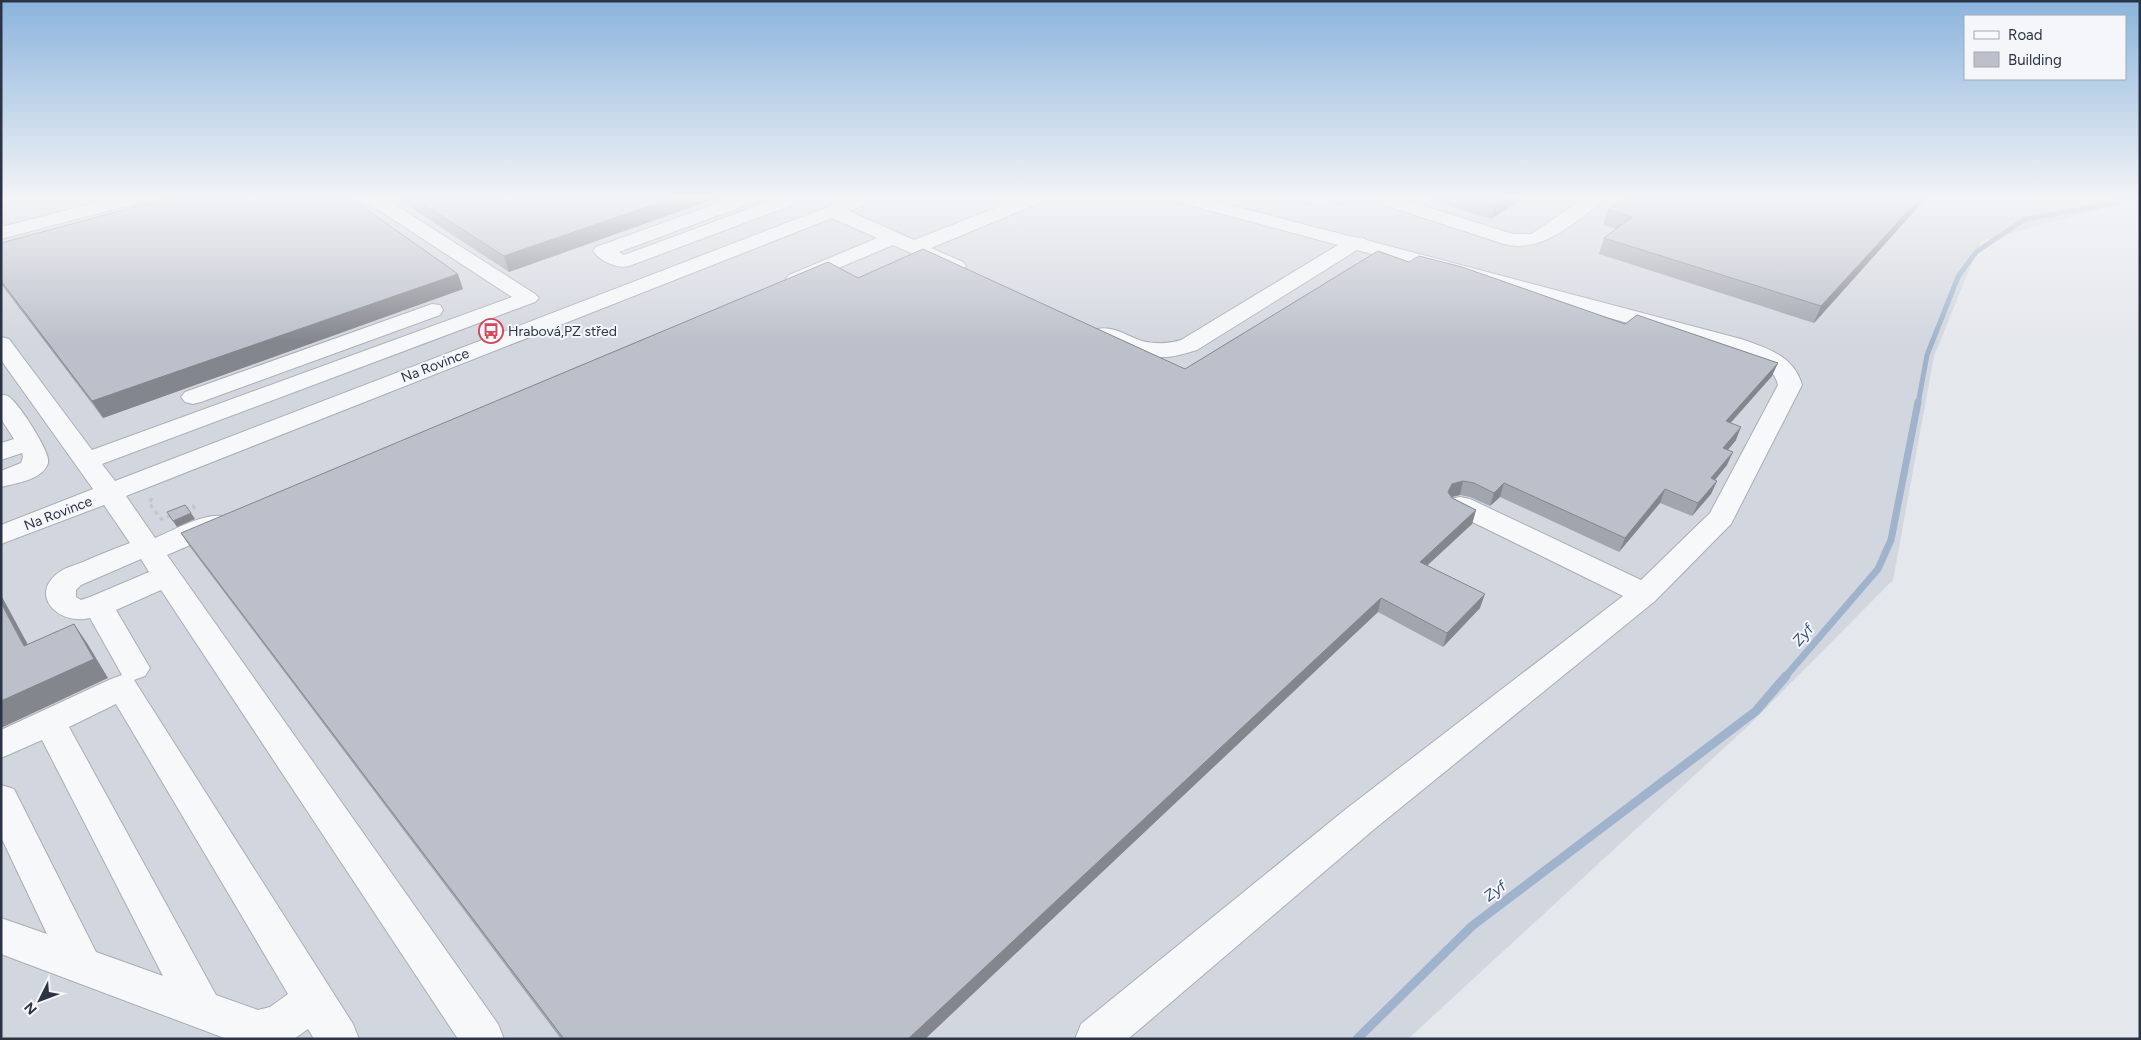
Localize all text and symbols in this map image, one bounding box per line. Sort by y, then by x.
legend [1964,15,2126,80]
text: Road [2008,26,2043,44]
text: Building [2008,51,2062,69]
bus stop icon: Hrabová,PZ střed [478,318,504,344]
place label: Hrabová,PZ střed [508,323,617,340]
street label: Na Rovince [399,345,472,386]
street label: Na Rovince [22,493,95,534]
water label: Zyf [1789,619,1818,650]
water label: Zyf [1480,876,1511,905]
north arrow [15,975,65,1025]
text: N [21,999,41,1018]

